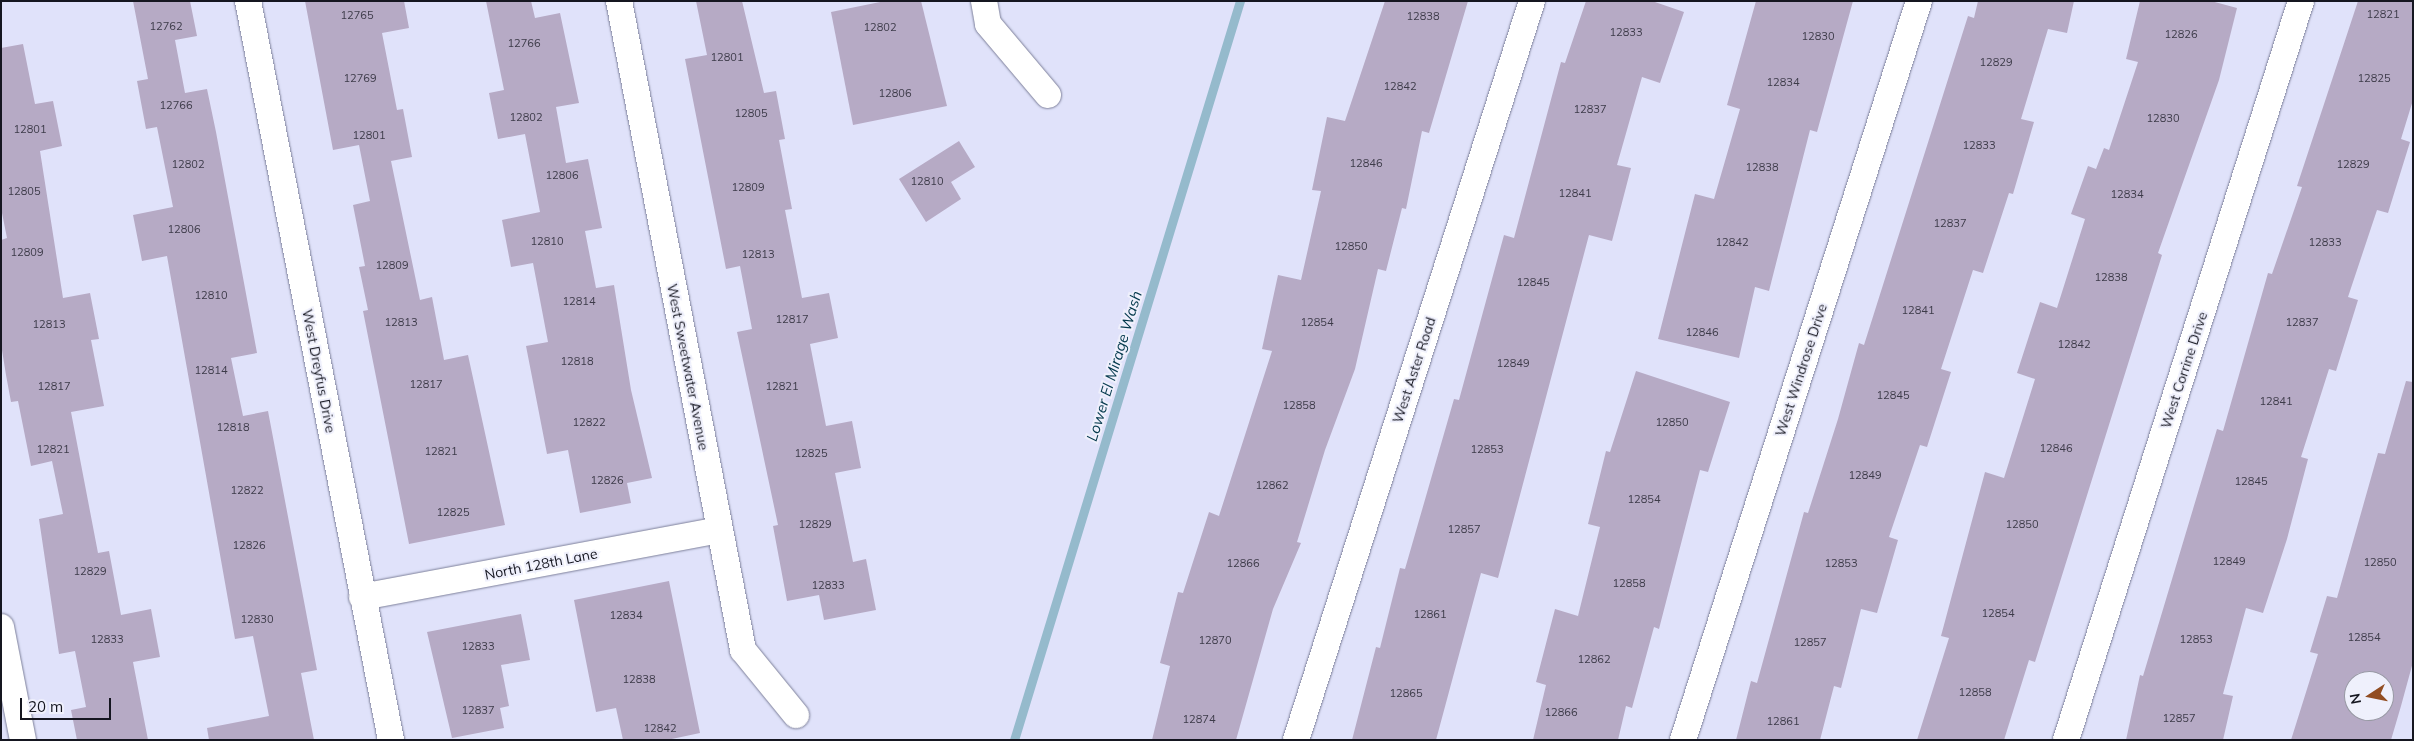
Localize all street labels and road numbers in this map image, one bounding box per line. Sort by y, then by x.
street label: West Sweetwater Avenue [664,282,712,452]
street label: West Windrose Drive [1772,302,1830,438]
street label: West Dreyfus Drive [299,308,339,434]
street label: West Corrine Drive [2157,310,2211,430]
street label: West Aster Road [1389,315,1439,425]
street label: North 128th Lane [483,545,599,583]

